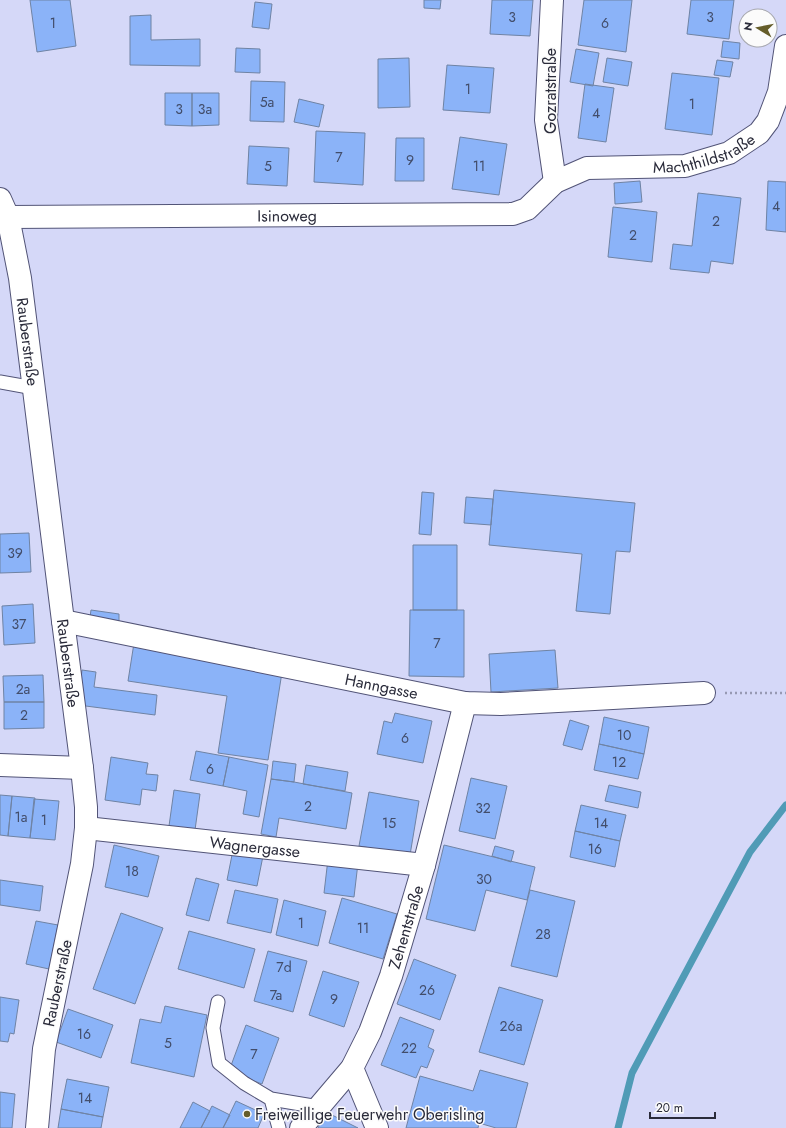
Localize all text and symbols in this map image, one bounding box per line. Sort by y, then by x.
house number: 3 [508,7,516,27]
house number: 3 [706,7,714,27]
north arrow [738,8,778,48]
house number: 1 [50,13,56,33]
house number: 6 [601,13,609,33]
text: N [740,21,757,32]
street label: Gozratstraße [539,48,562,134]
house number: 1 [465,79,471,99]
house number: 5a [260,92,274,112]
house number: 1 [689,94,695,114]
house number: 3 [175,99,183,119]
house number: 3a [198,99,212,119]
house number: 4 [592,103,600,123]
street label: Machthildstraße [653,128,760,179]
house number: 7 [335,147,343,167]
house number: 9 [406,150,414,170]
house number: 5 [264,156,272,176]
house number: 11 [473,156,485,176]
house number: 4 [772,196,780,216]
street label: Isinoweg [257,204,317,228]
house number: 2 [712,211,720,231]
house number: 2 [629,225,637,245]
street label: Rauberstraße [11,296,44,387]
house number: 39 [7,543,23,563]
house number: 37 [12,614,27,634]
street label: Rauberstraße [51,618,85,709]
house number: 7 [433,633,441,653]
street label: Hanngasse [343,668,420,705]
house number: 2a [16,679,30,699]
house number: 2 [20,705,28,725]
house number: 10 [617,725,631,745]
house number: 6 [401,728,409,748]
house number: 12 [612,752,626,772]
house number: 6 [206,759,214,779]
house number: 2 [304,796,312,816]
house number: 32 [475,798,491,818]
house number: 1a [14,807,28,827]
house number: 1 [41,810,47,830]
house number: 15 [382,813,396,833]
house number: 14 [594,813,608,833]
street label: Wagnergasse [208,831,301,863]
house number: 16 [588,839,602,859]
house number: 18 [125,861,139,881]
house number: 30 [476,869,492,889]
street label: Zehentstraße [383,882,429,972]
house number: 1 [298,913,304,933]
house number: 11 [357,918,369,938]
house number: 28 [535,924,551,944]
street label: Rauberstraße [37,937,78,1029]
house number: 7d [276,957,292,977]
house number: 26 [419,980,435,1000]
house number: 7a [270,985,282,1005]
house number: 9 [330,989,338,1009]
house number: 26a [500,1016,522,1036]
house number: 16 [77,1024,91,1044]
house number: 5 [164,1033,172,1053]
house number: 22 [401,1038,417,1058]
house number: 7 [250,1044,258,1064]
house number: 14 [78,1088,92,1108]
scale bar [650,1094,715,1120]
text: 20 m [656,1099,683,1117]
place label: Freiweillige Feuerwehr Oberisling [255,1103,484,1126]
marker: Freiweillige Feuerwehr Oberisling [242,1109,252,1119]

